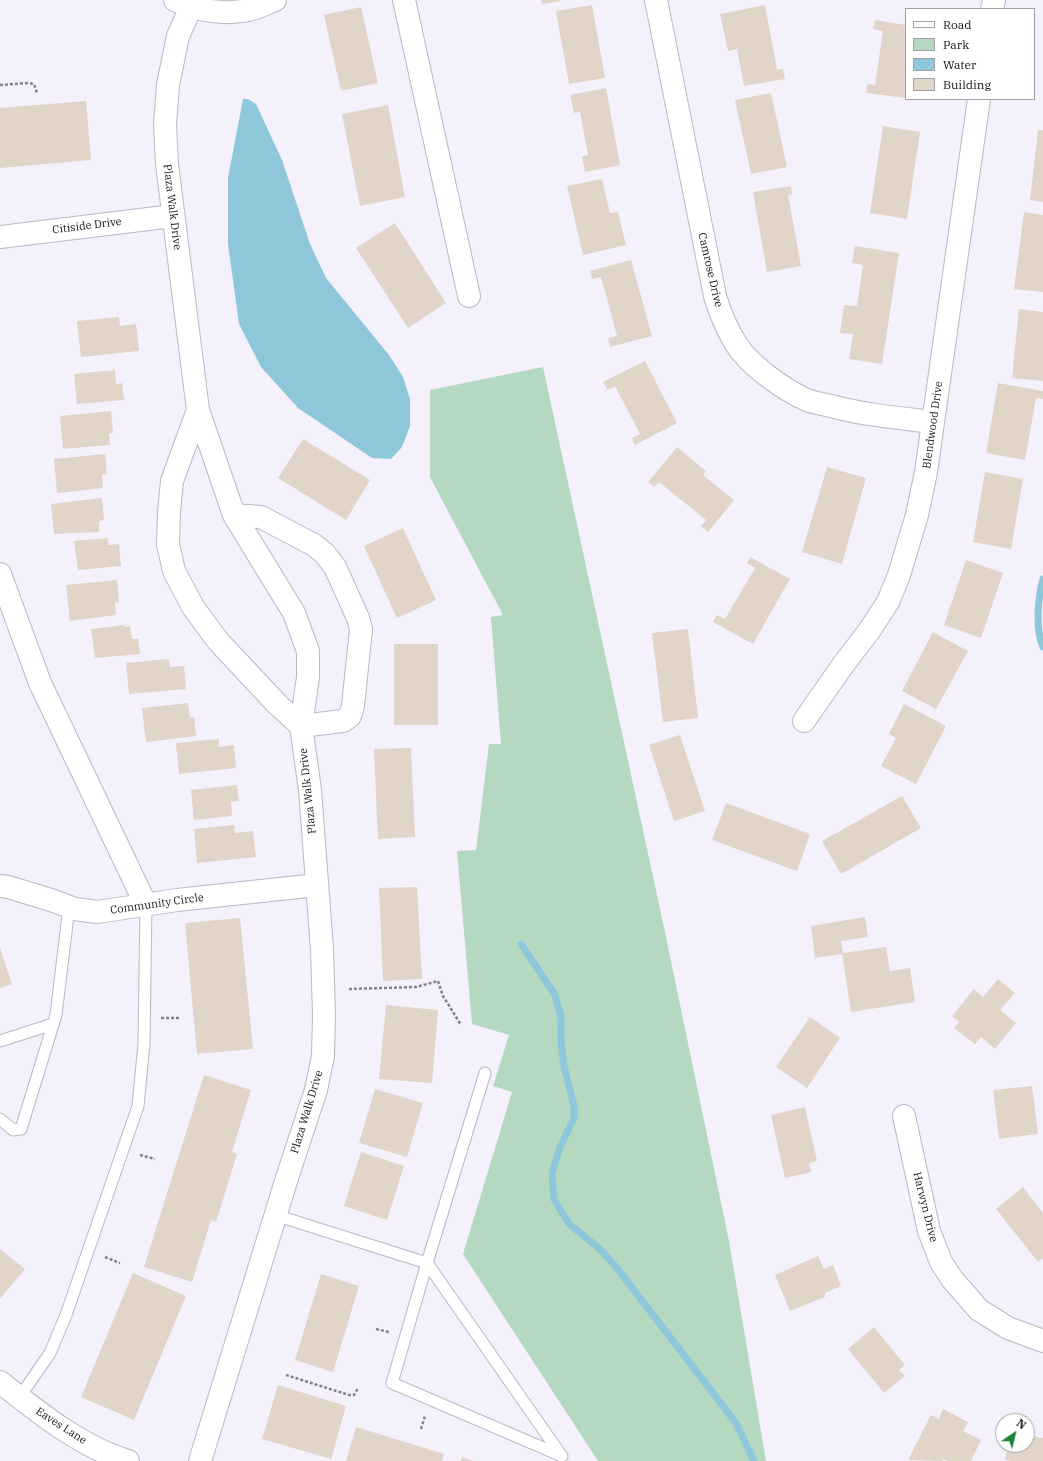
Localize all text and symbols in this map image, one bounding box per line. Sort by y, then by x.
legend [905,8,1035,100]
text: Road [943,17,972,32]
text: Park [943,37,969,52]
text: Water [943,57,976,72]
text: Building [943,77,991,92]
street label: Plaza Walk Drive [160,163,184,251]
street label: Citiside Drive [52,215,122,237]
street label: Camrose Drive [695,231,725,309]
street label: Blendwood Drive [920,380,946,470]
street label: Plaza Walk Drive [297,747,319,835]
street label: Community Circle [109,891,205,917]
street label: Plaza Walk Drive [288,1069,326,1155]
street label: Harwyn Drive [910,1171,940,1243]
street label: Eaves Lane [33,1405,89,1447]
north arrow [995,1413,1035,1453]
text: N [1014,1416,1029,1432]

